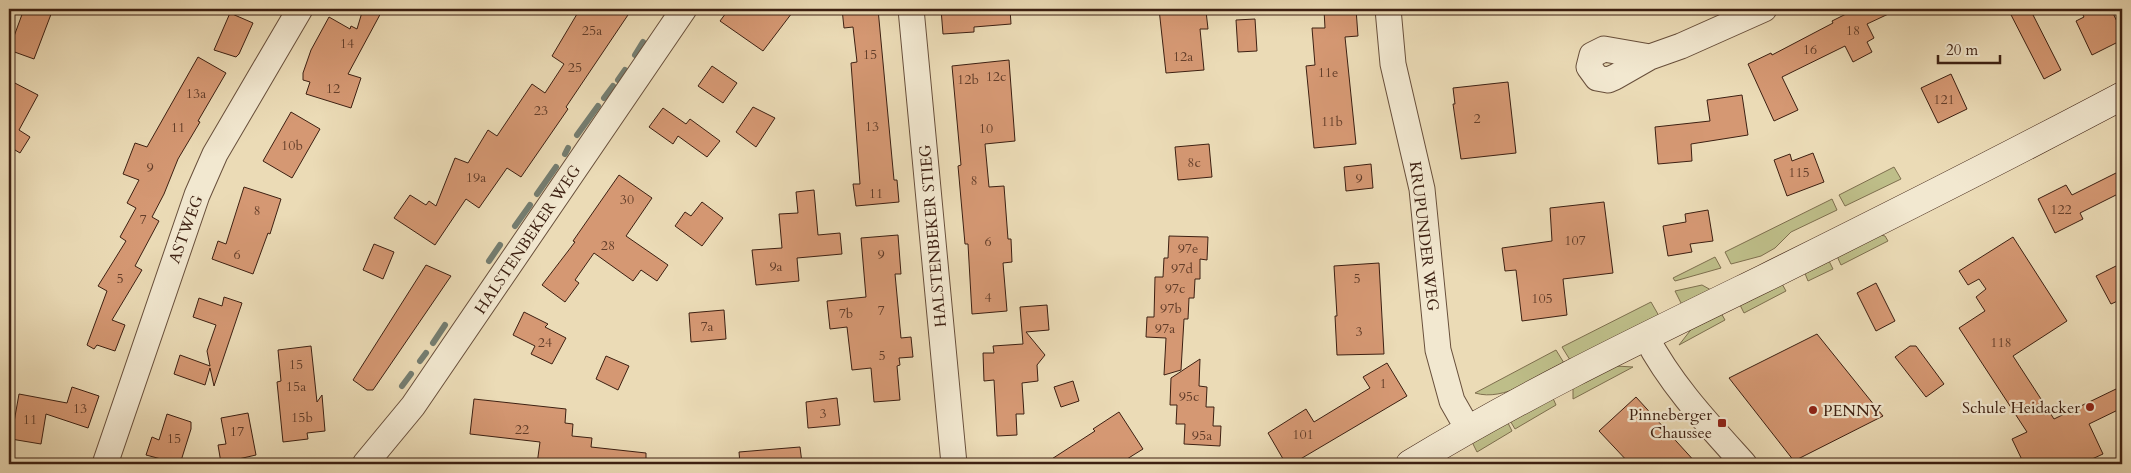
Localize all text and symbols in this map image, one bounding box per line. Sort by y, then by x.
house number: 25a [582,21,602,40]
house number: 18 [1846,21,1860,40]
scale bar [1938,32,2001,64]
house number: 14 [340,34,354,53]
house number: 16 [1803,40,1817,59]
text: 20 m [1946,40,1978,60]
house number: 15 [863,45,877,64]
house number: 12a [1173,47,1193,66]
house number: 25 [568,58,582,77]
house number: 11e [1318,63,1338,82]
house number: 12c [986,67,1006,86]
house number: 12b [957,70,979,89]
house number: 12 [326,79,340,98]
house number: 13a [186,84,206,103]
house number: 121 [1933,90,1955,109]
house number: 23 [534,101,548,120]
house number: 2 [1473,109,1481,128]
house number: 11b [1321,112,1343,131]
house number: 13 [865,117,879,136]
house number: 11 [171,118,185,137]
house number: 10 [979,119,993,138]
house number: 10b [281,136,303,155]
street label: HALSTENBEKER STIEG [914,143,952,328]
house number: 8c [1187,153,1201,172]
house number: 9 [146,158,154,177]
street label: HALSTENBEKER WEG [470,160,586,319]
street label: KRUPUNDER WEG [1404,160,1444,313]
house number: 115 [1788,163,1810,182]
house number: 19a [466,168,486,187]
house number: 9 [1355,169,1363,188]
house number: 8 [970,171,978,190]
house number: 11 [869,184,883,203]
house number: 30 [620,190,634,209]
street label: ASTWEG [163,192,209,267]
house number: 122 [2050,200,2072,219]
house number: 8 [253,201,261,220]
house number: 7 [139,210,147,229]
house number: 107 [1564,231,1586,250]
house number: 6 [984,232,992,251]
house number: 28 [601,236,615,255]
house number: 97e [1178,239,1198,258]
house number: 6 [233,245,241,264]
house number: 9 [877,245,885,264]
house number: 9a [769,257,783,276]
house number: 97d [1171,259,1193,278]
house number: 5 [116,269,124,288]
house number: 5 [1353,269,1361,288]
house number: 97c [1165,279,1185,298]
house number: 4 [984,288,992,307]
house number: 105 [1531,289,1553,308]
house number: 97b [1160,299,1182,318]
house number: 7 [877,301,885,320]
house number: 7b [839,304,853,323]
house number: 7a [700,317,714,336]
house number: 97a [1155,319,1175,338]
house number: 3 [1355,322,1363,341]
house number: 24 [538,333,552,352]
house number: 118 [1990,333,2012,352]
house number: 5 [878,346,886,365]
house number: 15 [289,355,303,374]
house number: 1 [1379,374,1387,393]
house number: 15a [286,377,306,396]
house number: 95c [1179,387,1199,406]
place label: Schule Heidacker [1962,397,2080,419]
house number: 13 [73,399,87,418]
place label: PENNY [1823,400,1882,422]
marker: Schule Heidacker [2084,401,2096,413]
house number: 3 [819,404,827,423]
place label: Pinneberger Chaussee [1629,404,1712,444]
marker: PENNY [1807,404,1819,416]
house number: 15b [291,408,313,427]
house number: 11 [23,410,37,429]
marker: Pinneberger Chaussee [1716,417,1728,429]
house number: 22 [515,420,529,439]
house number: 17 [230,422,244,441]
house number: 101 [1292,425,1314,444]
house number: 95a [1192,426,1212,445]
house number: 15 [167,429,181,448]

